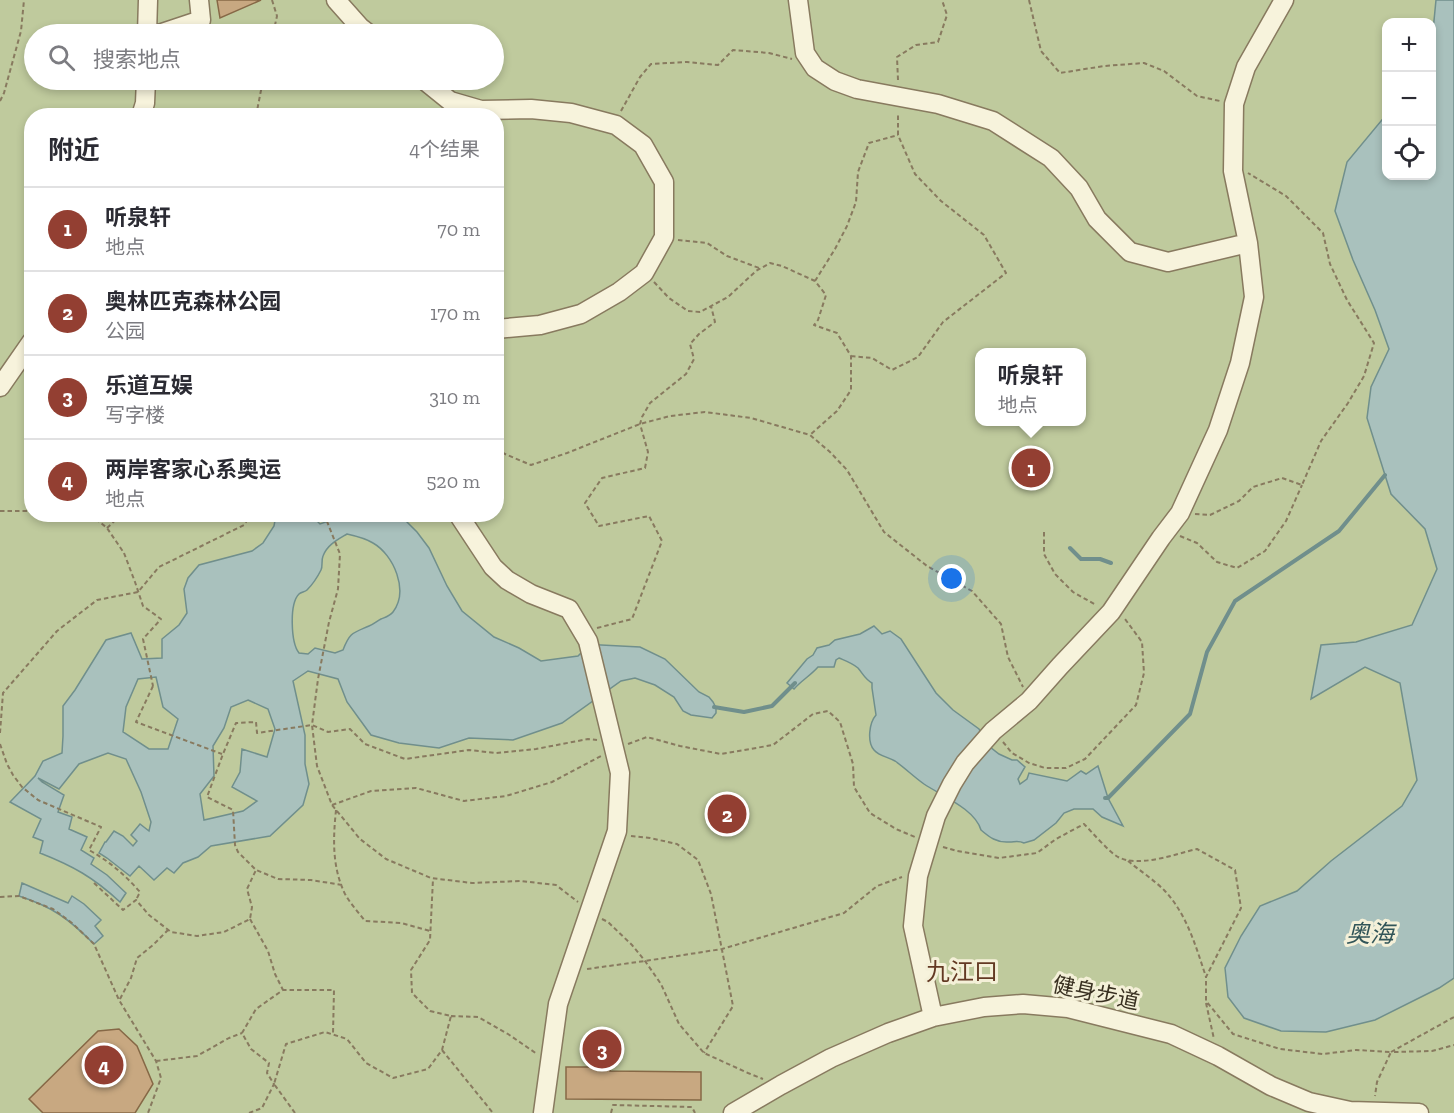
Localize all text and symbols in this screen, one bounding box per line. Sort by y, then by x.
map controls [1382,18,1436,180]
button: + [1382,18,1436,72]
search box [24,24,504,90]
icon: search [45,41,78,74]
text: 搜索地点 [93,46,181,73]
button: − [1382,72,1436,126]
button: locate [1382,126,1436,180]
text: 附近 [48,134,100,166]
text: 4个结果 [409,137,480,161]
text: 听泉轩 [105,204,171,231]
text: 1 [63,217,72,241]
text: 70 m [437,217,480,241]
text: 地点 [105,235,145,259]
text: 奥林匹克森林公园 [105,288,281,315]
text: 2 [62,301,73,325]
text: 170 m [430,301,480,325]
text: 公园 [105,319,145,343]
popup [975,348,1086,426]
text: 听泉轩 [997,362,1064,389]
text: 乐道互娱 [105,372,193,399]
text: 3 [62,385,73,409]
text: 310 m [429,385,480,409]
text: 地点 [997,393,1037,417]
text: 写字楼 [105,403,165,427]
pin: 1 [1012,446,1050,490]
text: 两岸客家心系奥运 [105,456,281,483]
text: 4 [62,469,73,493]
text: 520 m [426,469,480,493]
text: 地点 [105,487,145,511]
your location [937,564,966,593]
pin: 2 [708,792,746,836]
water label: 奥海 [1346,919,1397,948]
district label: 九江口 [926,957,998,986]
street label: 健身步道 [1050,971,1142,1015]
pin: 3 [582,1026,622,1072]
pin: 4 [84,1042,124,1088]

